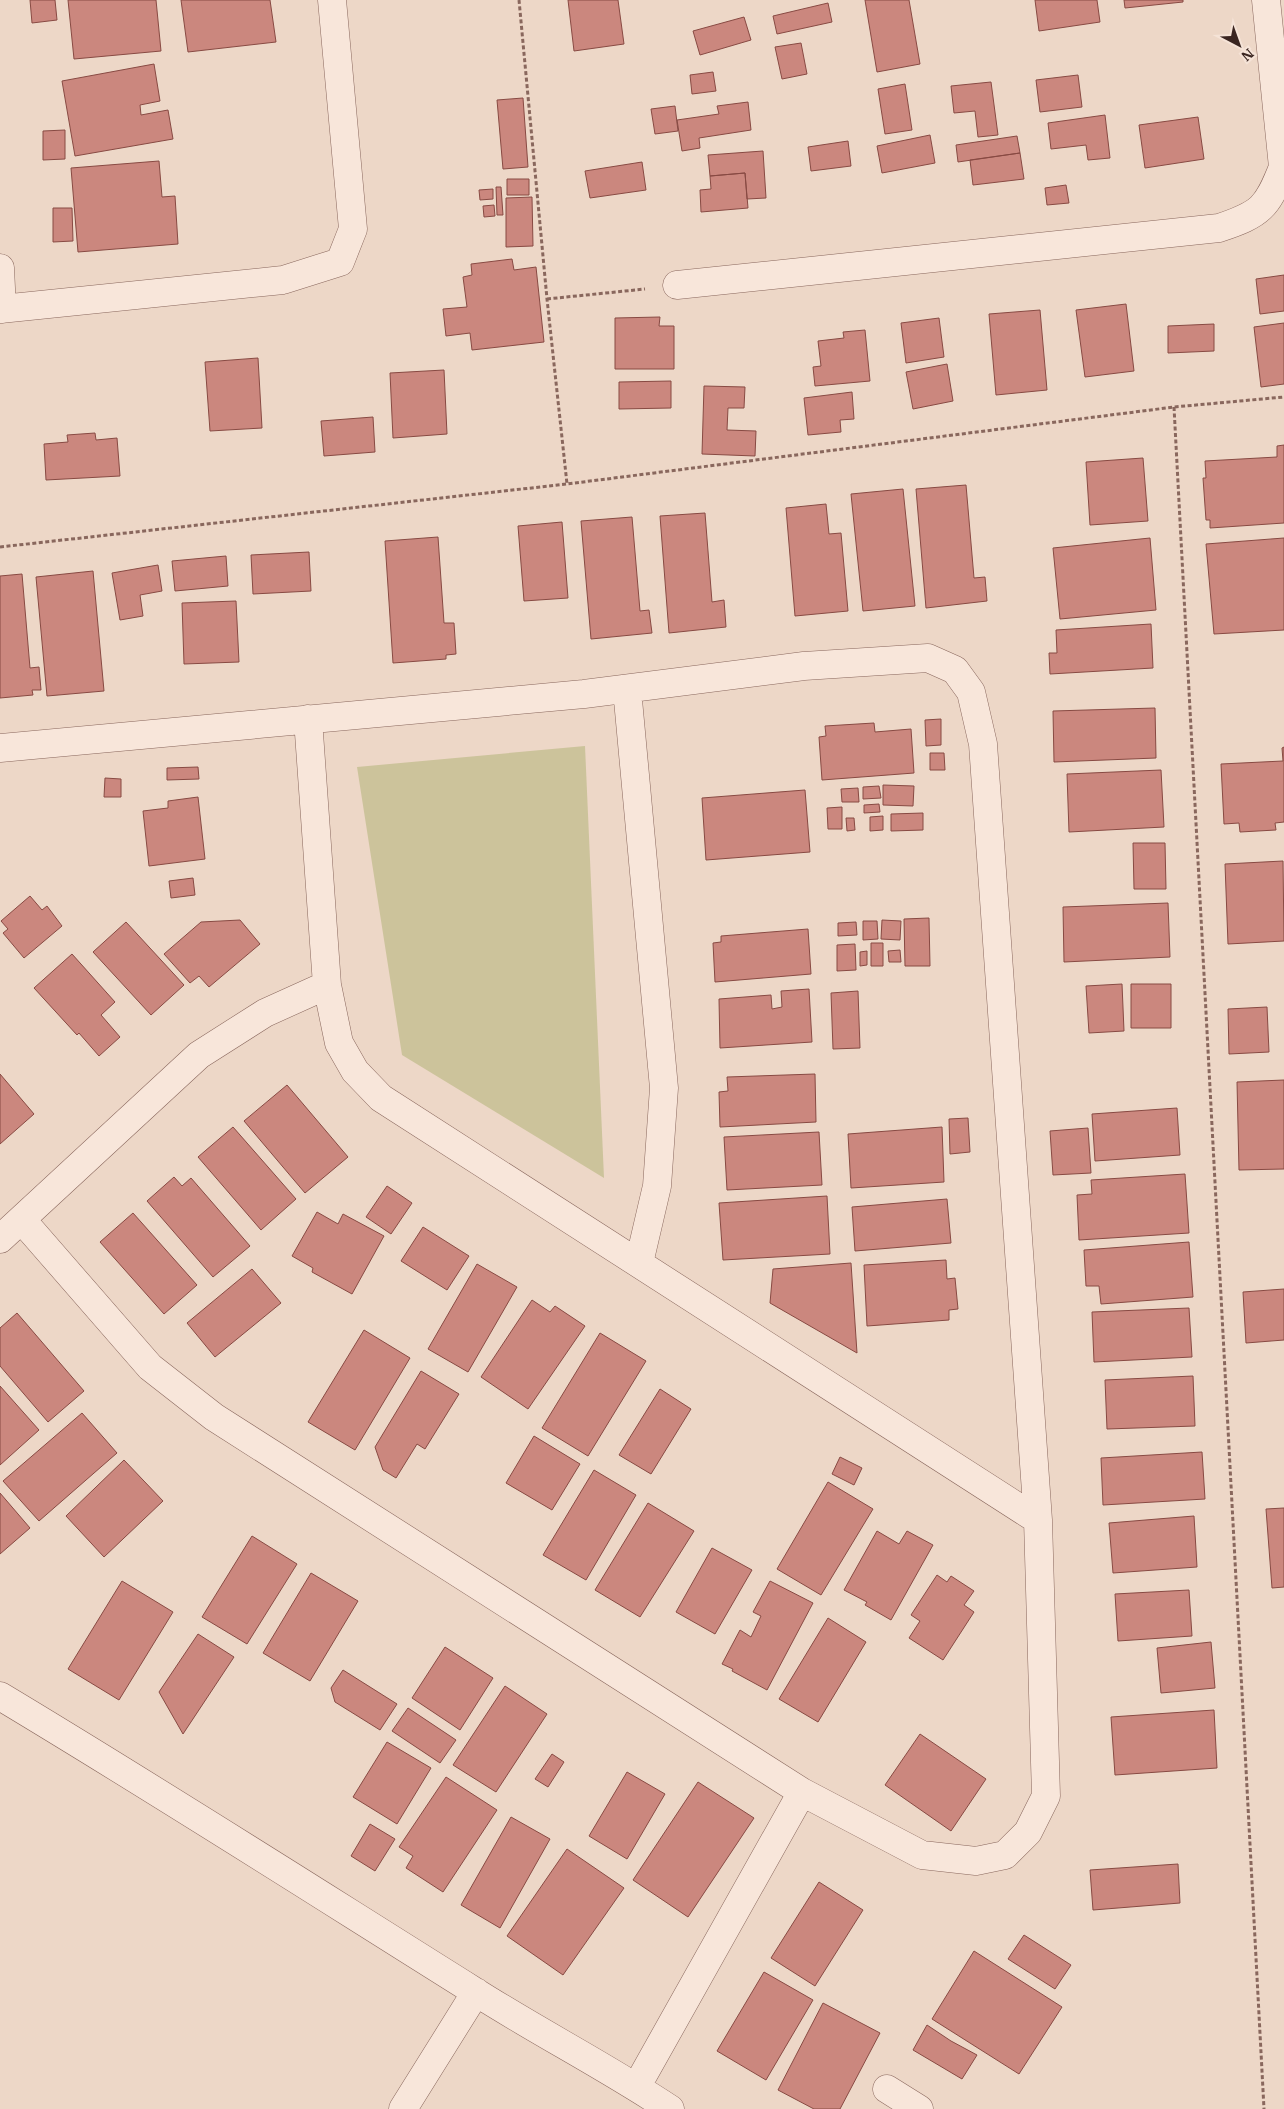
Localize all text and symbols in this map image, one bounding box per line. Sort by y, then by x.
north arrow [1214,20,1264,70]
text: N [1237,44,1258,65]

